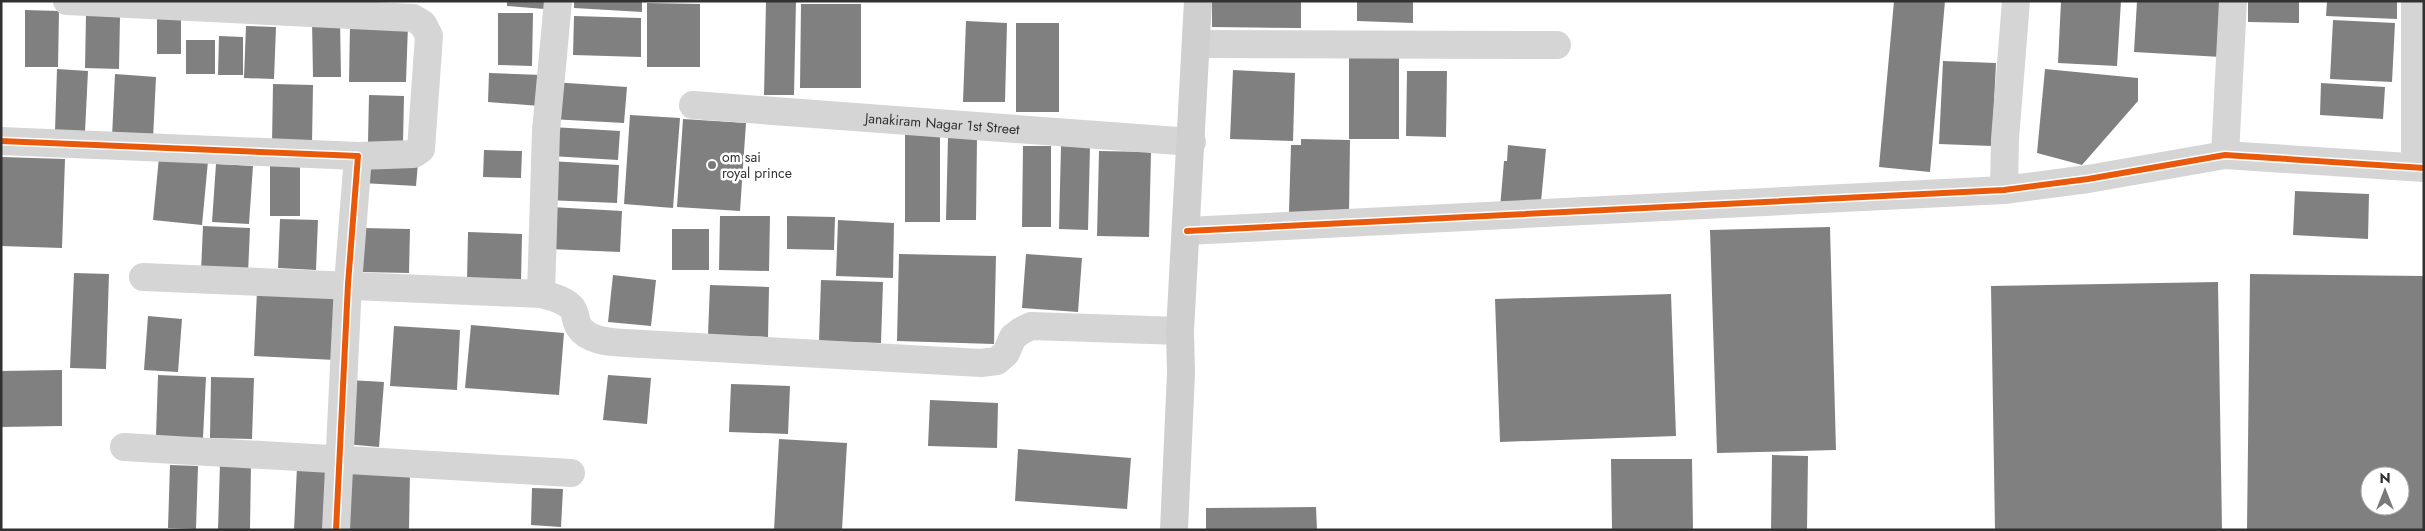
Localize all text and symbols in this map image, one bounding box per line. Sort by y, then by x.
street label: Janakiram Nagar 1st Street [862,108,1021,139]
place label: om sai royal prince [722,147,792,183]
marker: om sai royal prince [706,159,718,171]
north arrow [2360,466,2410,516]
text: N [2379,468,2391,488]

